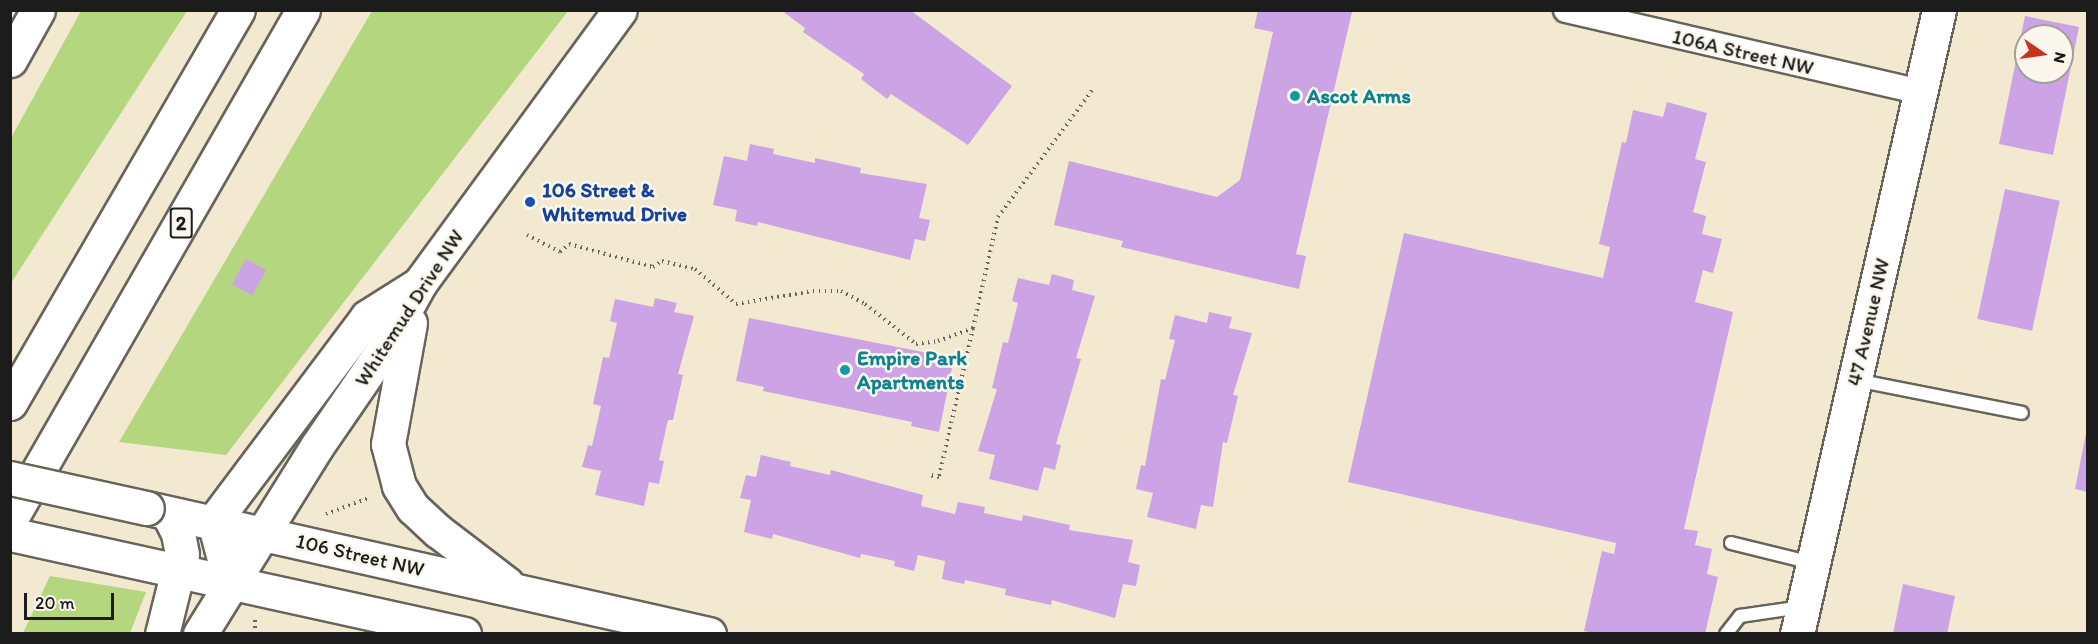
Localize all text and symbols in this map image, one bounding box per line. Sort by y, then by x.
street label: 106A Street NW [1670,23,1816,81]
north arrow [2014,24,2074,84]
text: N [2050,50,2071,65]
place label: Ascot Arms [1307,83,1411,109]
marker: Ascot Arms [1288,89,1302,103]
place label: 106 Street & Whitemud Drive [542,177,687,227]
marker: 106 Street & Whitemud Drive [523,195,537,209]
road number: 2 [169,206,193,240]
street label: Whitemud Drive NW [349,225,469,391]
street label: 47 Avenue NW [1841,256,1895,388]
place label: Empire Park Apartments [857,345,966,395]
marker: Empire Park Apartments [838,363,852,377]
street label: 106 Street NW [293,528,427,582]
scale bar [27,581,117,619]
text: 20 m [35,592,75,614]

